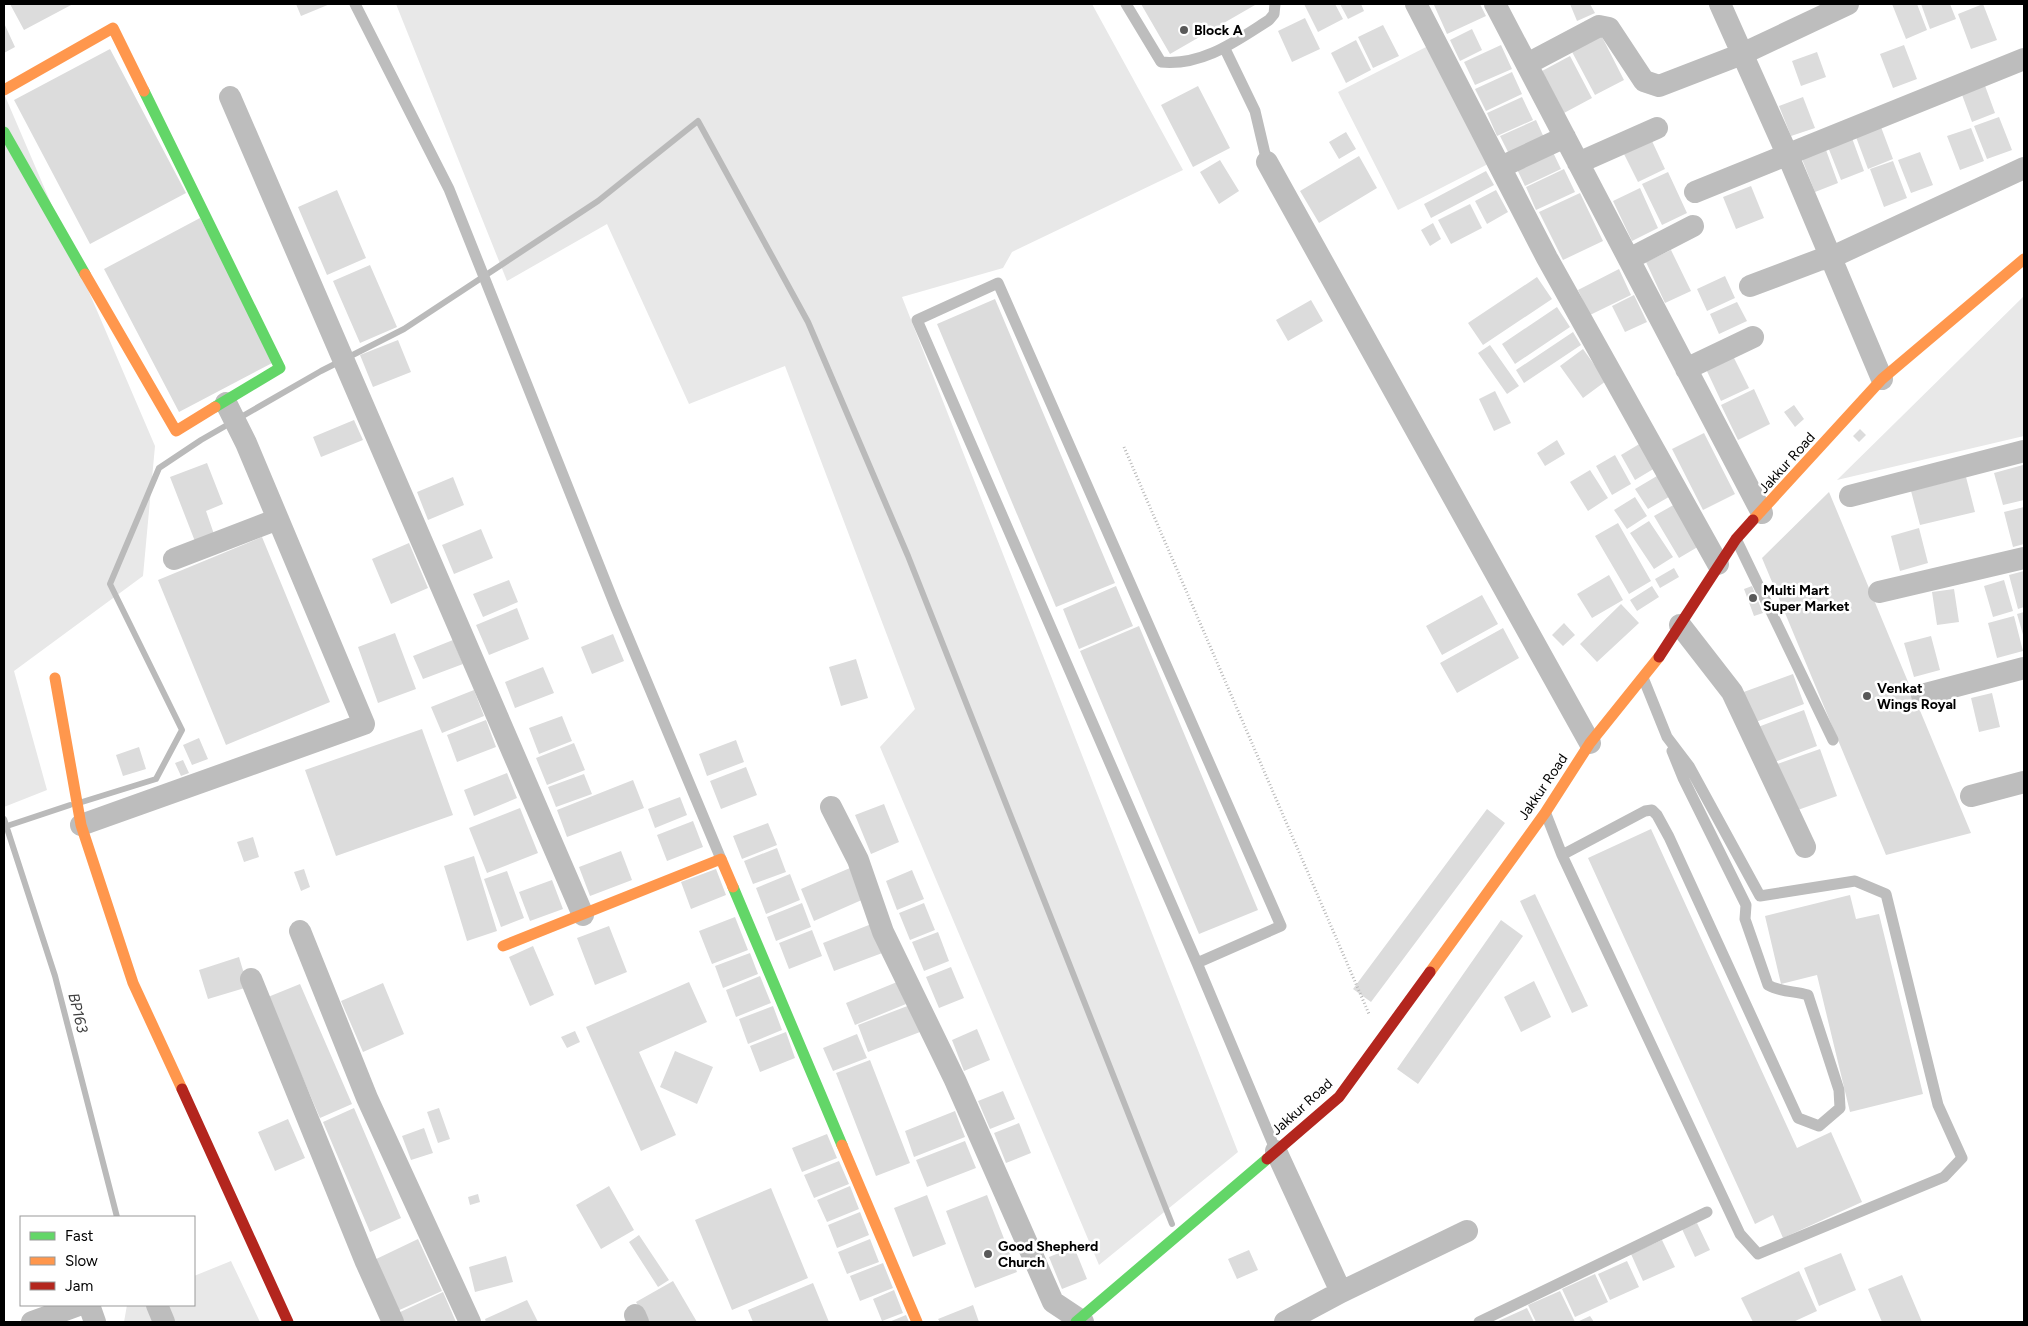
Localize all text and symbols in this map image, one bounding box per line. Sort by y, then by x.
place label: Block A [1194,22,1243,39]
marker: Block A [1178,24,1190,36]
street label: Jakkur Road [1755,429,1819,497]
place label: Multi Mart Super Market [1763,582,1850,615]
marker: Multi Mart Super Market [1747,592,1759,604]
place label: Venkat Wings Royal [1877,680,1956,713]
marker: Venkat Wings Royal [1861,690,1873,702]
street label: Jakkur Road [1515,751,1571,823]
water label: BP163 [64,991,92,1036]
street label: Jakkur Road [1268,1075,1336,1139]
legend [20,1216,195,1306]
text: Fast [65,1227,94,1245]
place label: Good Shepherd Church [998,1238,1098,1271]
marker: Good Shepherd Church [982,1248,994,1260]
text: Slow [65,1252,98,1270]
text: Jam [65,1277,93,1295]

